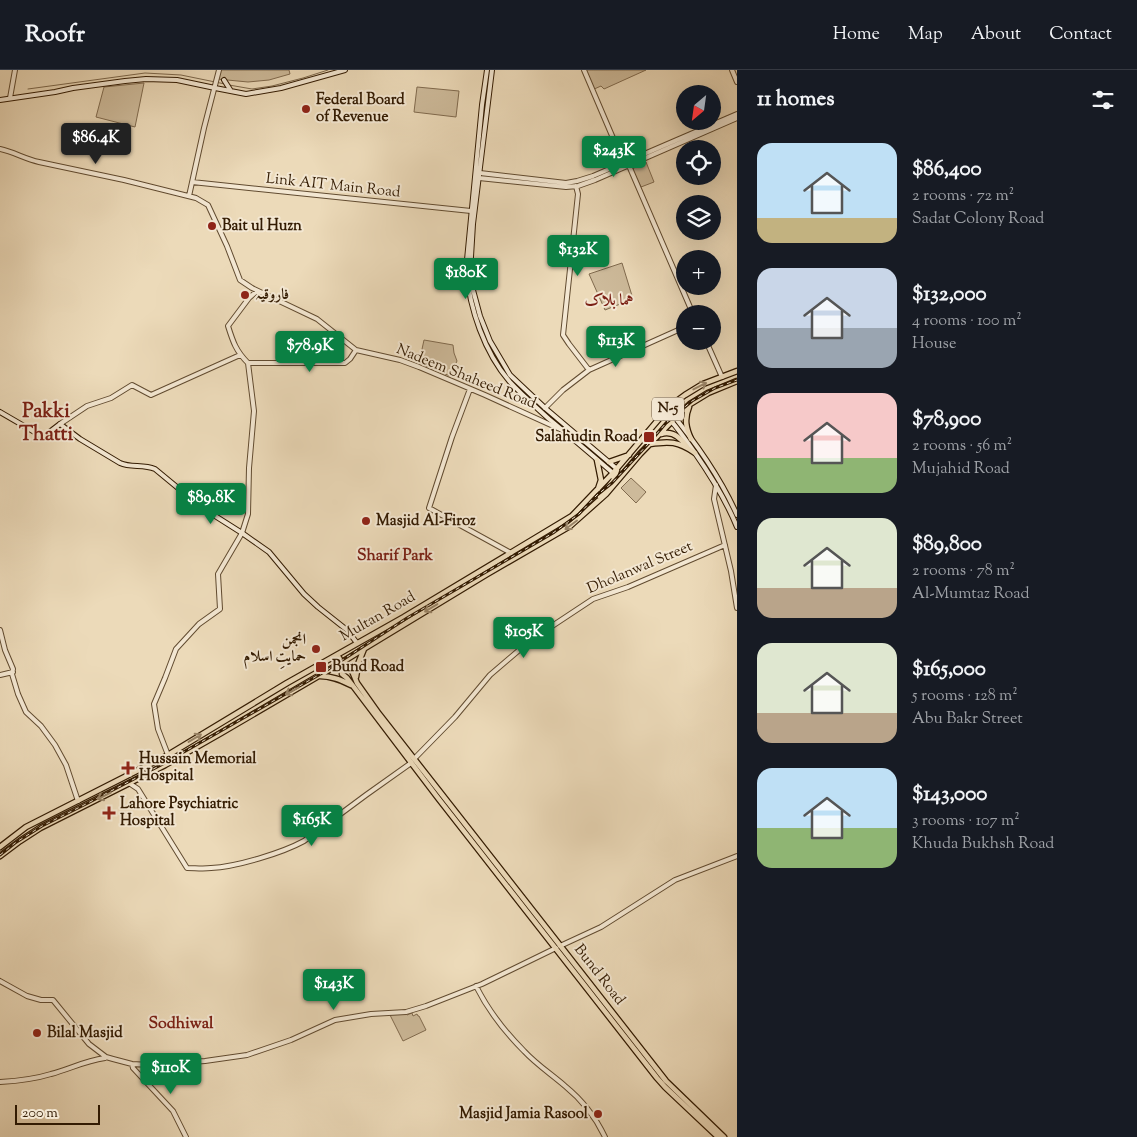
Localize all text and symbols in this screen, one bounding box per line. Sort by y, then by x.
text: Roofr [25,18,85,52]
text: Home [833,22,880,48]
text: Map [908,22,943,48]
text: About [971,22,1021,48]
text: Contact [1049,22,1112,48]
north arrow [676,85,721,130]
map controls [676,85,721,350]
text: 11 homes [757,85,835,115]
icon: filters [1089,86,1117,114]
place label: Federal Board of Revenue [316,90,405,128]
marker: Federal Board of Revenue [300,103,312,115]
pin: $86.4K [55,122,137,165]
text: $86.4K [72,127,120,150]
pin: $243K [579,136,649,178]
text: $243K [593,140,635,163]
button: locate [676,140,721,185]
text: $86,400 [912,155,982,185]
icon: home [797,163,857,223]
street label: Link AIT Main Road [265,168,402,204]
text: 2 rooms · 72 m² [912,185,1014,208]
button: layers [676,195,721,240]
text: Sadat Colony Road [912,208,1044,231]
place label: Bait ul Huzn [222,216,302,237]
marker: Bait ul Huzn [206,220,218,232]
pin: $132K [543,234,613,277]
text: $132K [558,239,598,262]
button: + [676,250,721,295]
pin: $180K [431,258,501,300]
text: $180K [445,262,487,285]
text: $132,000 [912,280,987,310]
place label: فاروقیہ [255,285,289,306]
icon: home [797,288,857,348]
marker: فاروقیہ [239,289,251,301]
district label: ہما بلاک [584,290,634,313]
button: − [676,305,721,350]
text: 4 rooms · 100 m² [912,310,1022,333]
pin: $113K [581,326,651,368]
pin: $78.9K [269,330,351,373]
text: $113K [597,330,635,353]
text: House [912,333,956,356]
text: $78.9K [286,335,334,358]
street label: Nadeem Shaheed Road [393,339,540,415]
one-way arrow [692,381,707,390]
district label: Pakki Thatti [19,398,73,450]
road number: N-5 [652,398,684,420]
text: $78,900 [912,405,981,435]
icon: home [797,413,857,473]
place label: Salahudin Road [535,427,639,448]
marker: Salahudin Road [642,430,656,444]
text: 2 rooms · 56 m² [912,435,1012,458]
text: Mujahid Road [912,458,1010,481]
pin: $89.8K [170,482,252,525]
text: $89.8K [187,487,235,510]
place label: Masjid Al-Firoz [376,511,476,532]
marker: Masjid Al-Firoz [360,515,372,527]
one-way arrow [565,519,578,530]
text: $89,800 [912,530,982,560]
street label: Dholanwal Street [584,536,696,600]
icon: home [797,538,857,598]
district label: Sharif Park [357,545,433,568]
text: 2 rooms · 78 m² [912,560,1015,583]
text: Al-Mumtaz Road [912,583,1030,606]
street label: Multan Road [336,587,420,647]
one-way arrow [425,603,439,613]
pin: $105K [489,616,559,659]
text: $105K [504,621,544,644]
place label: انجمن حمایتِ اسلام [243,630,306,669]
marker: انجمن حمایتِ اسلام [310,643,322,655]
text: $165,000 [912,655,986,685]
place label: Bund Road [332,657,405,678]
marker: Bund Road [314,660,328,674]
icon: home [797,663,857,723]
text: 5 rooms · 128 m² [912,685,1018,708]
one-way arrow [286,687,300,697]
text: Abu Bakr Street [912,708,1023,731]
one-way arrow [188,732,202,742]
place label: Hussain Memorial Hospital [139,749,257,787]
marker: Hussain Memorial Hospital [121,761,135,775]
text: $143,000 [912,780,987,810]
icon: home [797,788,857,848]
one-way arrow [97,791,112,801]
place label: Lahore Psychiatric Hospital [120,794,238,832]
pin: $165K [277,804,347,847]
marker: Lahore Psychiatric Hospital [102,806,116,820]
text: $165K [293,809,331,832]
text: 3 rooms · 107 m² [912,810,1020,833]
text: Khuda Bukhsh Road [912,833,1054,856]
street label: Bund Road [568,940,630,1010]
pin: $143K [299,968,369,1011]
text: $143K [314,973,354,996]
district label: Sodhiwal [149,1013,214,1036]
place label: Bilal Masjid [47,1023,123,1044]
marker: Bilal Masjid [31,1027,43,1039]
pin: $110K [136,1052,206,1095]
text: $110K [151,1057,191,1080]
scale bar [15,1102,100,1125]
text: 200 m [22,1104,58,1124]
place label: Masjid Jamia Rasool [459,1104,589,1125]
marker: Masjid Jamia Rasool [592,1108,604,1120]

